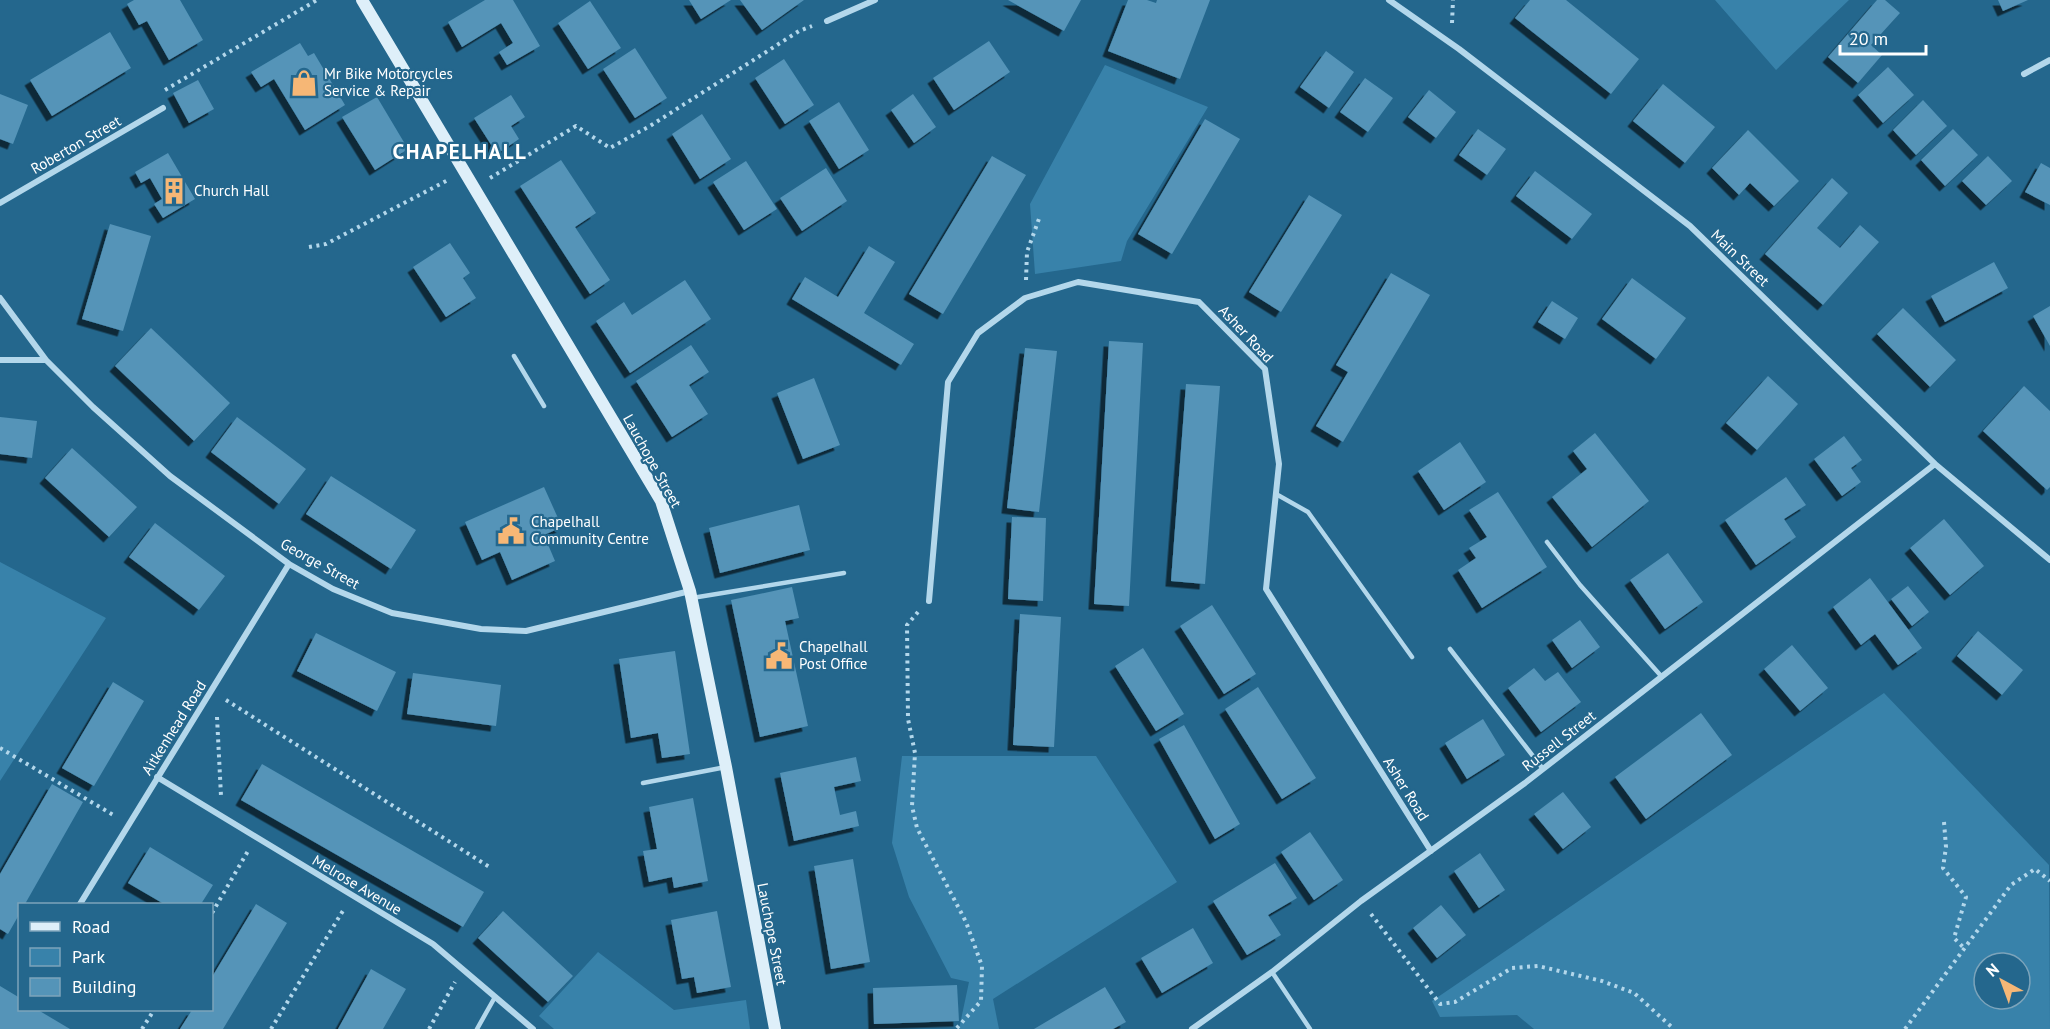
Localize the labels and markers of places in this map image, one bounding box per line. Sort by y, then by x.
place label: Mr Bike Motorcycles Service & Repair [324,64,453,100]
shop icon: Mr Bike Motorcycles Service & Repair [289,68,319,98]
building icon: Church Hall [159,176,189,206]
place label: Church Hall [194,181,270,200]
place label: Chapelhall Community Centre [531,512,649,548]
public building icon: Chapelhall Community Centre [496,516,526,546]
place label: Chapelhall Post Office [799,637,868,673]
public building icon: Chapelhall Post Office [764,641,794,671]

